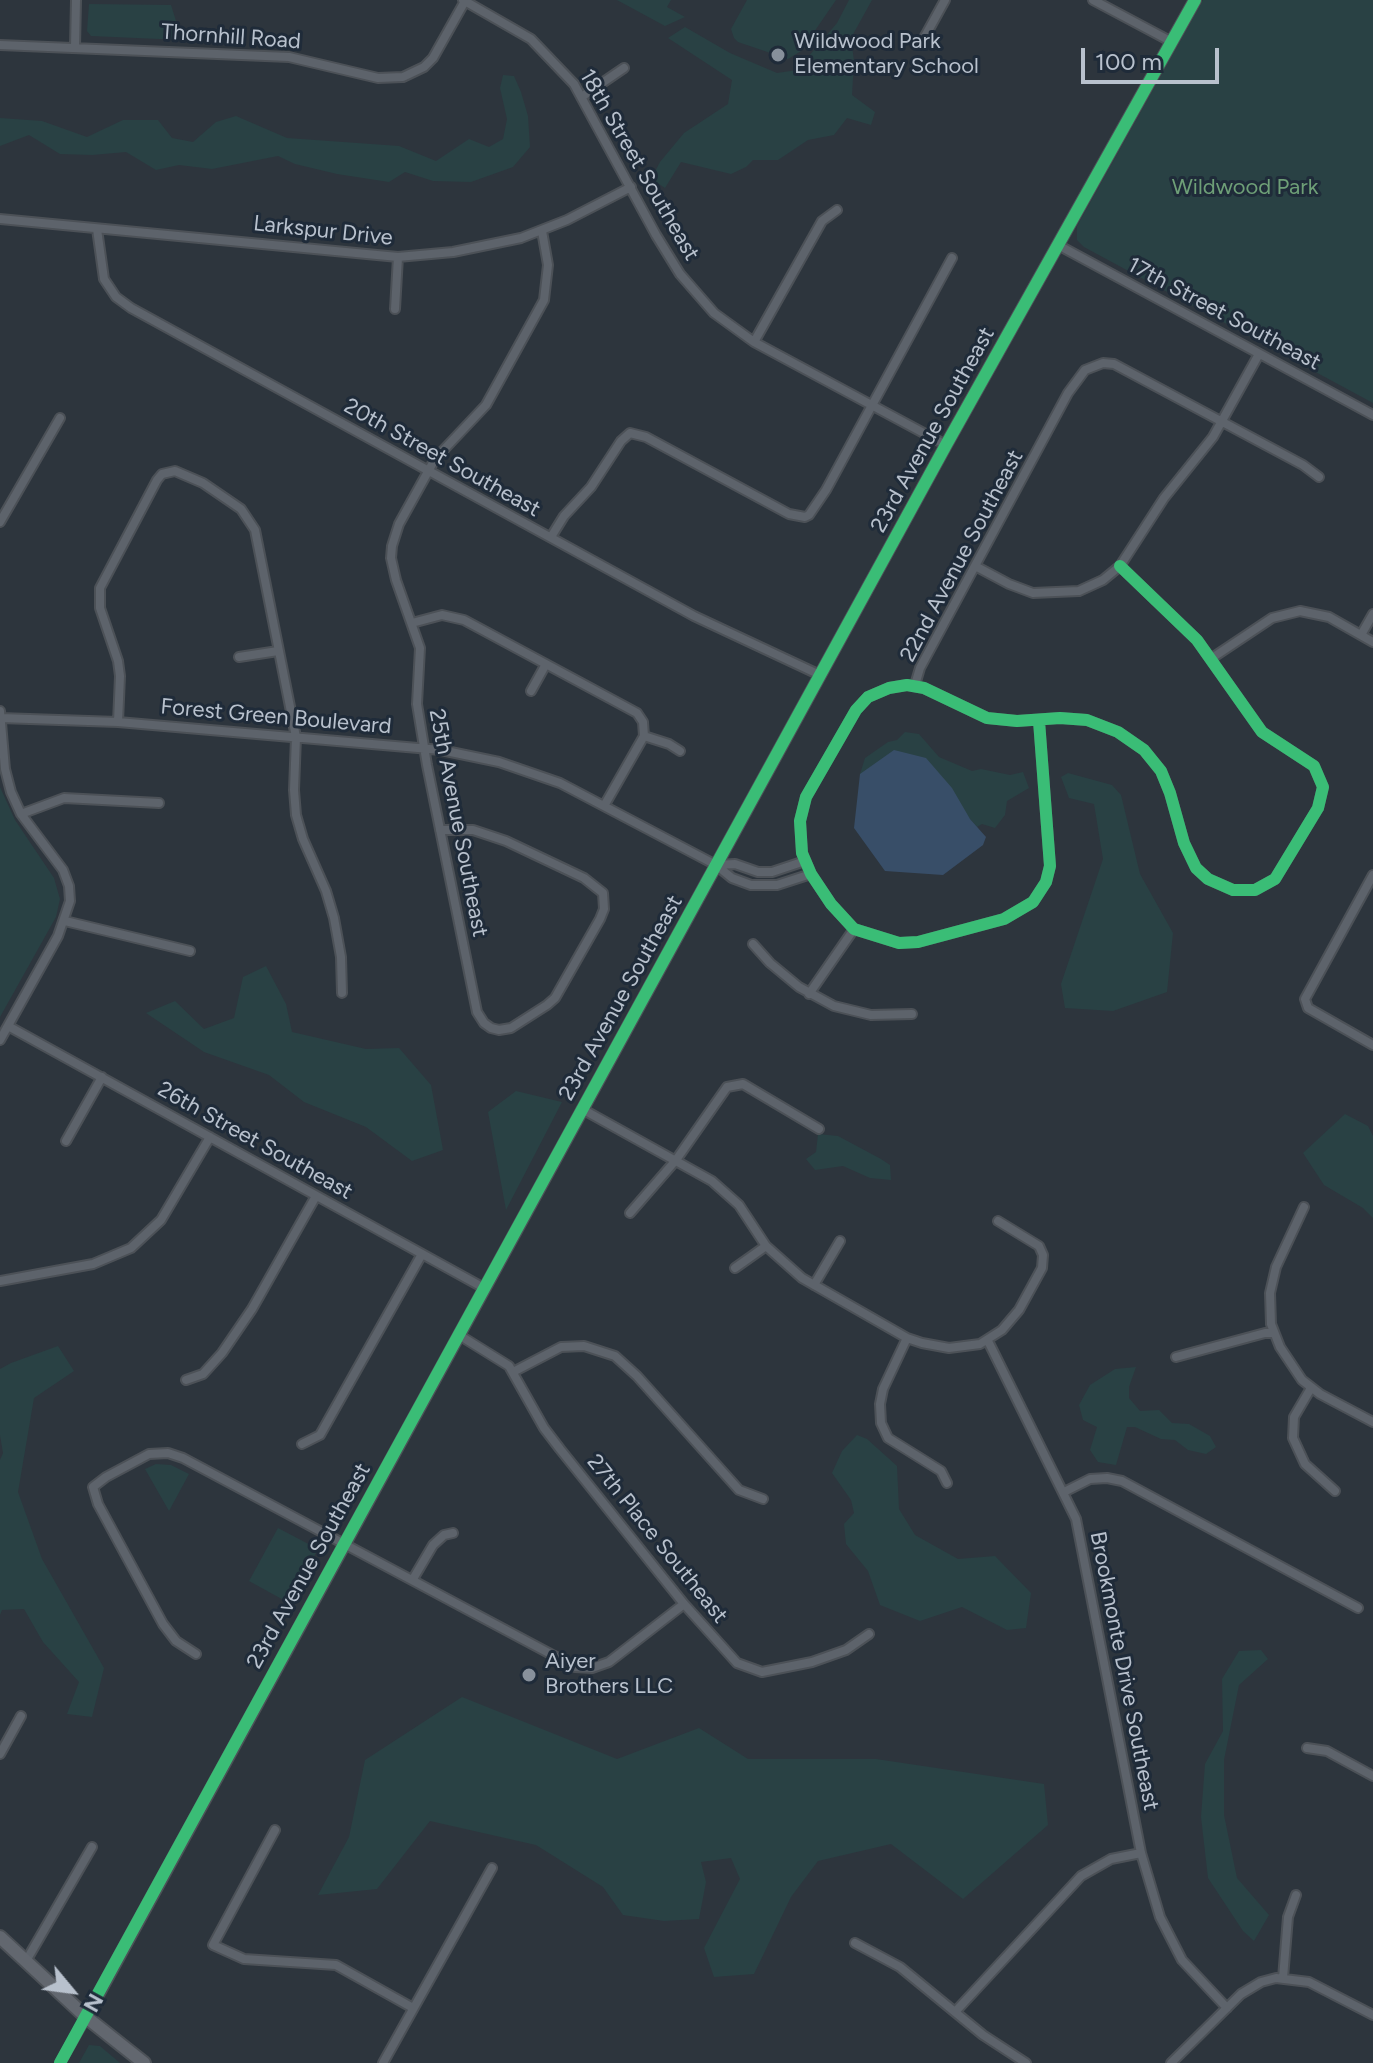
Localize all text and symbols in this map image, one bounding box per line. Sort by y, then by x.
street label: Thornhill Road [160,19,302,55]
place label: Wildwood Park Elementary School [794,29,979,80]
scale bar [1085,32,1223,82]
marker: Wildwood Park Elementary School [769,46,787,64]
text: 100 m [1095,47,1162,76]
street label: 18th Street Southeast [573,65,705,265]
park label: Wildwood Park [1172,175,1318,201]
street label: Larkspur Drive [252,211,394,251]
street label: 17th Street Southeast [1123,252,1325,376]
street label: 23rd Avenue Southeast [866,323,1000,537]
street label: 20th Street Southeast [339,393,545,523]
street label: 22nd Avenue Southeast [895,446,1029,666]
street label: Forest Green Boulevard [159,694,393,740]
street label: 25th Avenue Southeast [423,707,493,939]
street label: 23rd Avenue Southeast [554,891,688,1105]
street label: 26th Street Southeast [153,1076,357,1206]
street label: 27th Place Southeast [581,1449,733,1629]
street label: 23rd Avenue Southeast [242,1459,376,1673]
street label: Brookmonte Drive Southeast [1084,1529,1164,1813]
place label: Aiyer Brothers LLC [545,1649,673,1700]
marker: Aiyer Brothers LLC [520,1666,538,1684]
north arrow [32,1951,112,2031]
text: N [77,1989,109,2017]

